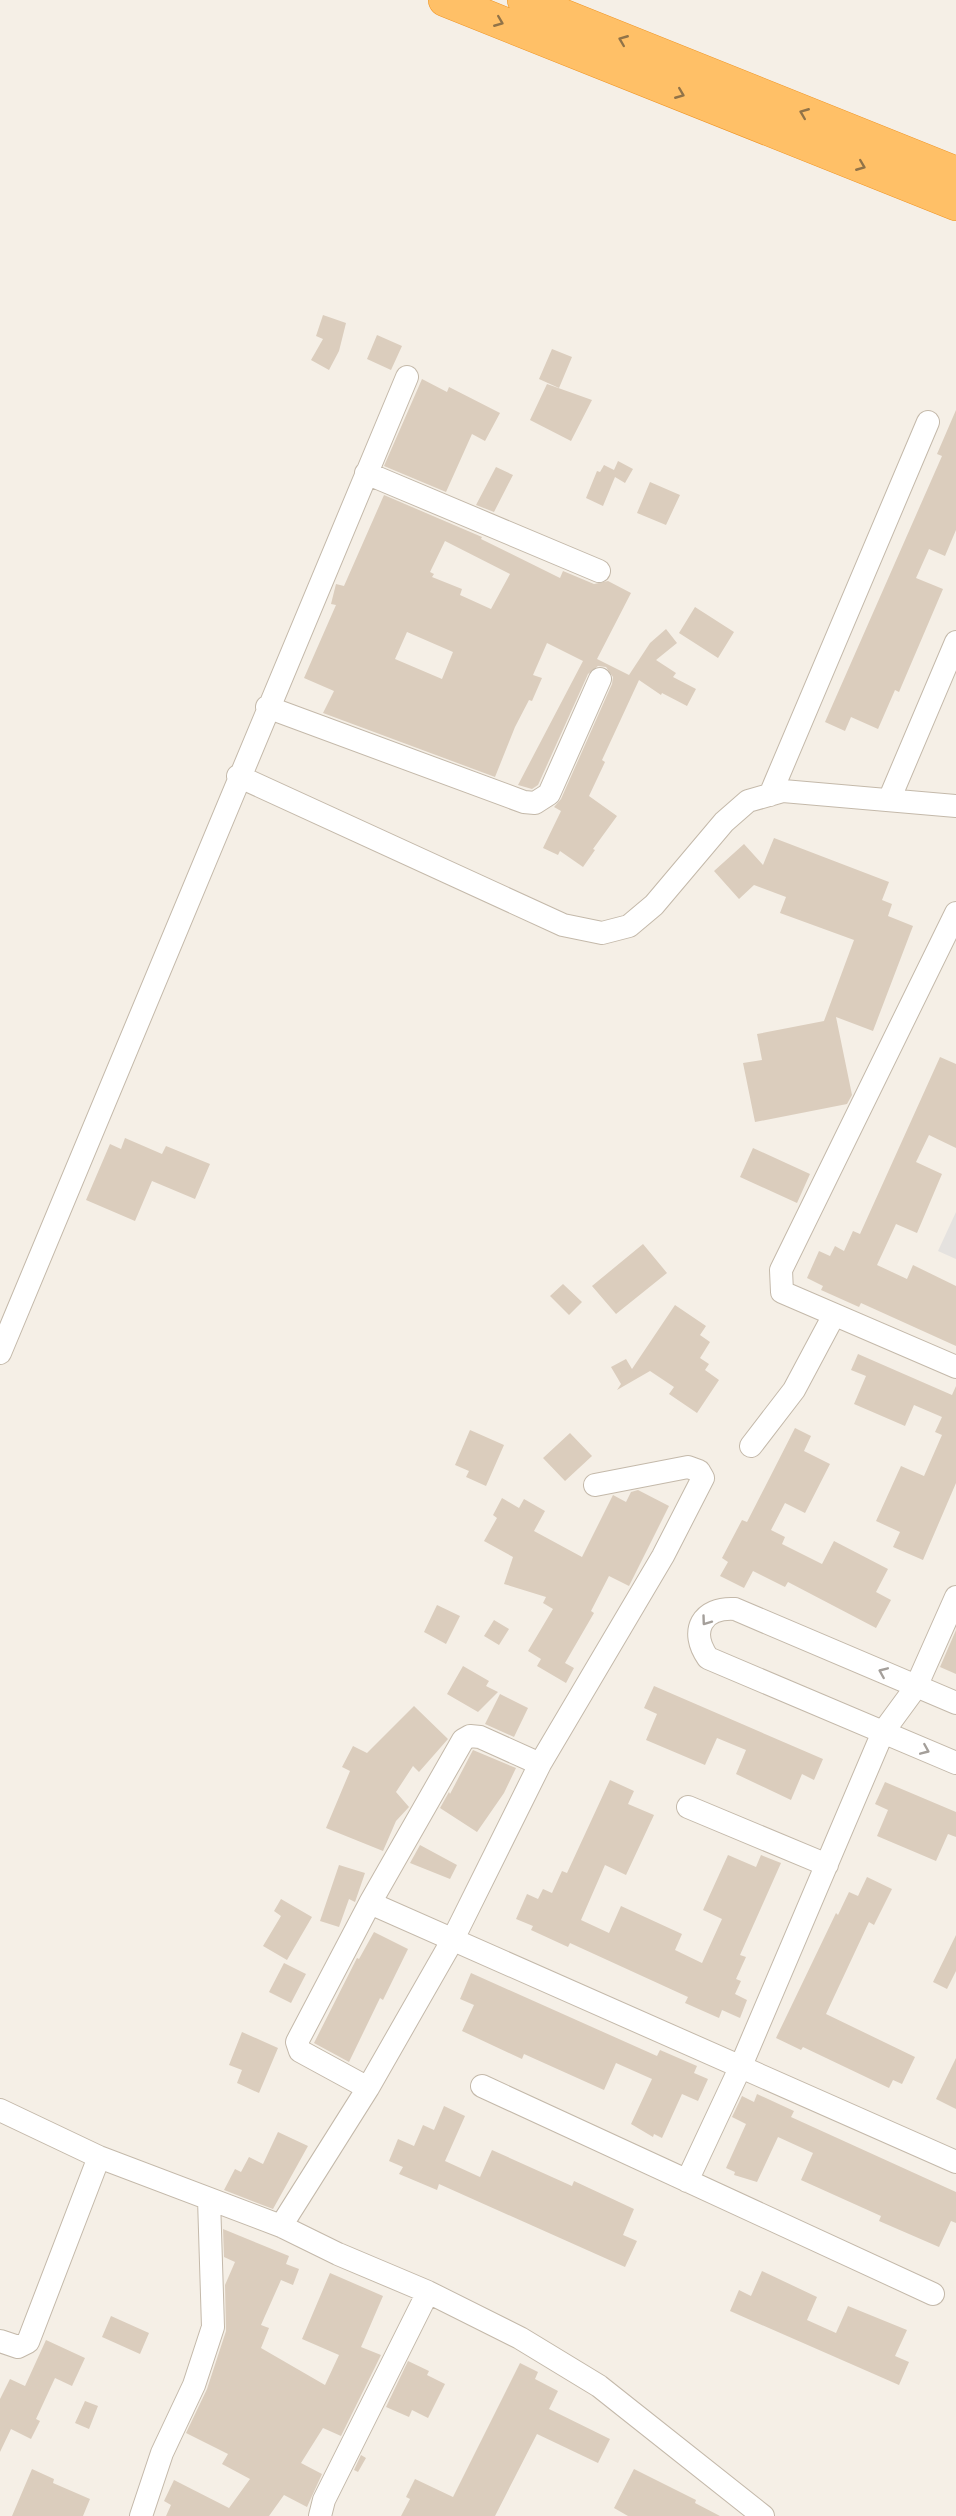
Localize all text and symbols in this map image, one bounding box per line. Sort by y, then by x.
one-way arrow [493,15,504,27]
one-way arrow [618,35,629,47]
one-way arrow [674,87,685,99]
one-way arrow [799,107,810,120]
one-way arrow [855,159,866,171]
one-way arrow [702,1614,713,1625]
one-way arrow [878,1668,889,1680]
one-way arrow [919,1743,930,1755]

